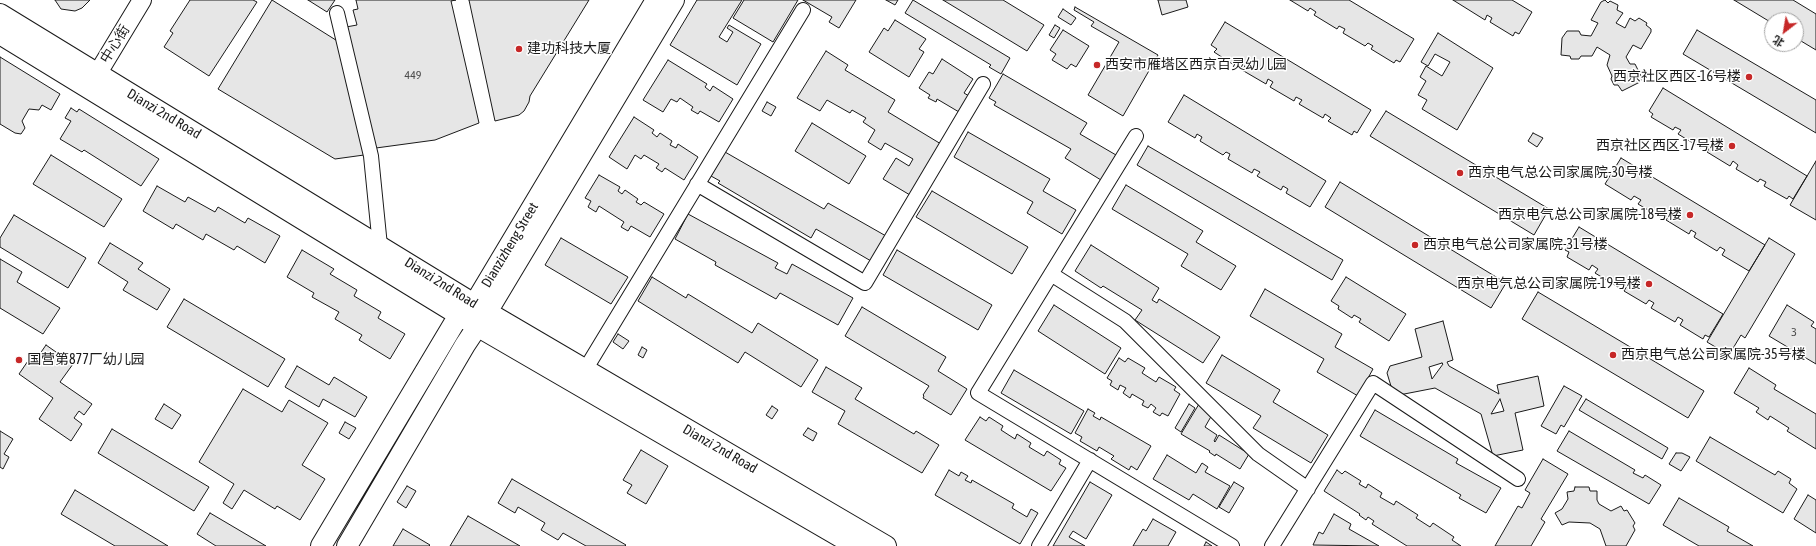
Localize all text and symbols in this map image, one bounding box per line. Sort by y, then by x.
north arrow [1764,12,1804,52]
street label: 中心街 [97,22,133,66]
text: 北 [1771,33,1786,49]
place label: 建功科技大厦 [527,41,611,57]
marker: 建功科技大厦 [514,44,524,54]
place label: 西安市雁塔区西京百灵幼儿园 [1105,57,1287,73]
marker: 西安市雁塔区西京百灵幼儿园 [1092,60,1102,70]
house number: 449 [405,68,421,82]
place label: 西京社区西区-16号楼 [1613,69,1741,85]
marker: 西京社区西区-16号楼 [1744,72,1754,82]
street label: Dianzi 2nd Road [124,85,204,143]
place label: 西京社区西区-17号楼 [1596,138,1724,154]
marker: 西京社区西区-17号楼 [1727,141,1737,151]
place label: 西京电气总公司家属院-30号楼 [1468,165,1653,181]
marker: 西京电气总公司家属院-30号楼 [1455,168,1465,178]
street label: Dianzizheng Street [478,199,542,291]
place label: 西京电气总公司家属院-18号楼 [1498,207,1682,223]
marker: 西京电气总公司家属院-18号楼 [1685,210,1695,220]
place label: 西京电气总公司家属院-31号楼 [1423,237,1608,253]
marker: 西京电气总公司家属院-31号楼 [1410,240,1420,250]
street label: Dianzi 2nd Road [401,254,481,312]
place label: 西京电气总公司家属院-19号楼 [1457,276,1641,292]
marker: 西京电气总公司家属院-19号楼 [1644,279,1654,289]
house number: 3 [1791,325,1797,339]
place label: 西京电气总公司家属院-35号楼 [1621,347,1806,363]
marker: 西京电气总公司家属院-35号楼 [1608,350,1618,360]
place label: 国营第877厂幼儿园 [27,352,145,368]
marker: 国营第877厂幼儿园 [14,355,24,365]
street label: Dianzi 2nd Road [680,421,760,477]

